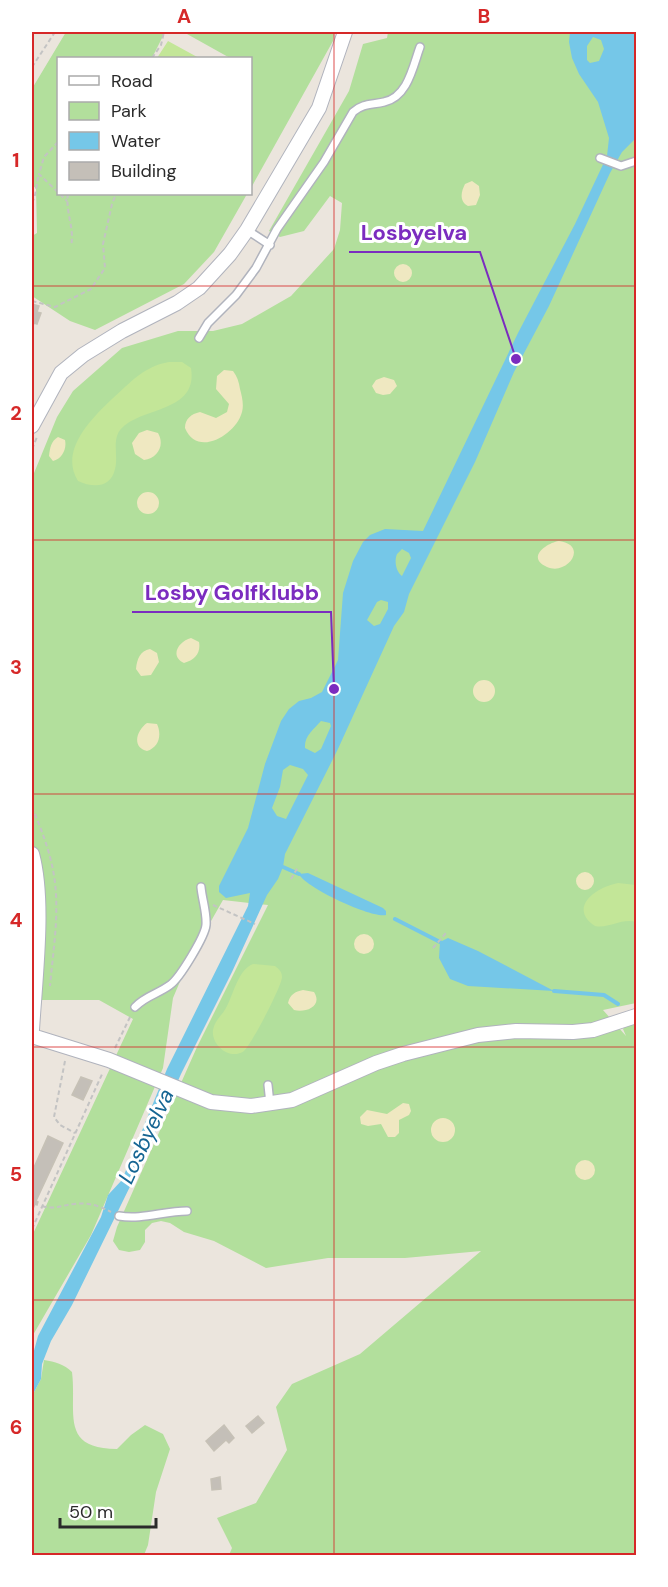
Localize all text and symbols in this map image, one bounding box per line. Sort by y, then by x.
text: A [177,3,191,29]
text: B [478,3,490,29]
legend [57,57,252,195]
text: Road [111,69,153,93]
text: Park [111,99,147,123]
text: Water [111,129,161,153]
text: 1 [12,147,20,173]
text: Building [111,159,176,183]
callout: Losbyelva [349,212,480,252]
text: Losbyelva [361,218,467,247]
text: 2 [10,400,22,426]
callout: Losby Golfklubb [132,572,331,612]
text: Losby Golfklubb [145,578,319,607]
text: 3 [10,654,22,680]
text: 4 [10,907,23,933]
water label: Losbyelva [111,1084,181,1188]
text: 5 [10,1161,22,1187]
text: 6 [10,1414,22,1440]
scale bar [60,1491,156,1529]
text: 50 m [69,1500,113,1524]

